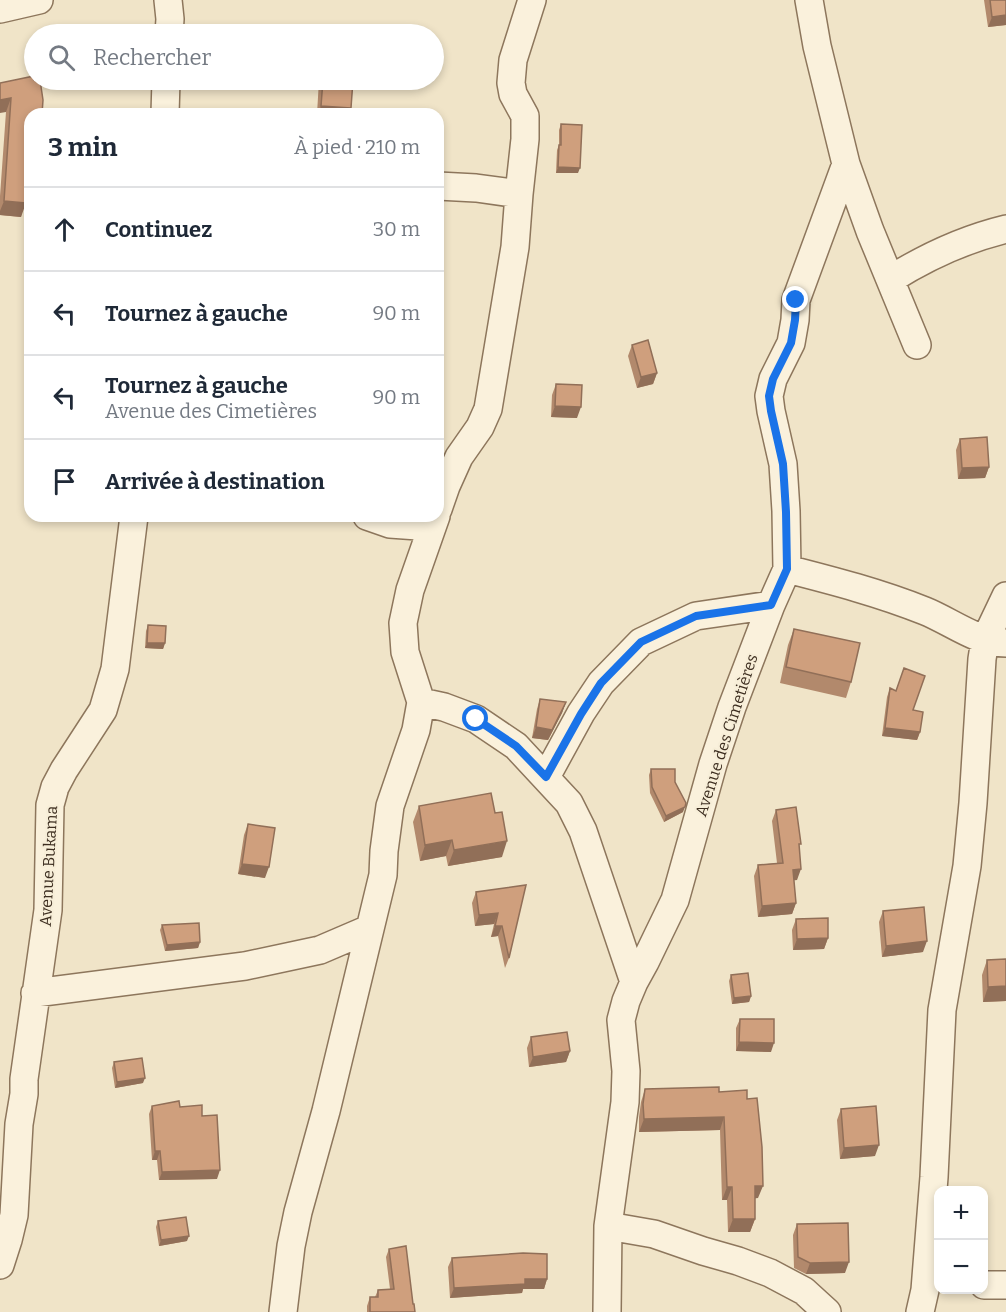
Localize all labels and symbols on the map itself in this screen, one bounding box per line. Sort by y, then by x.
route end [782,286,808,312]
street label: Avenue des Cimetières [691,652,762,819]
route start [462,705,488,731]
street label: Avenue Bukama [36,805,61,927]

